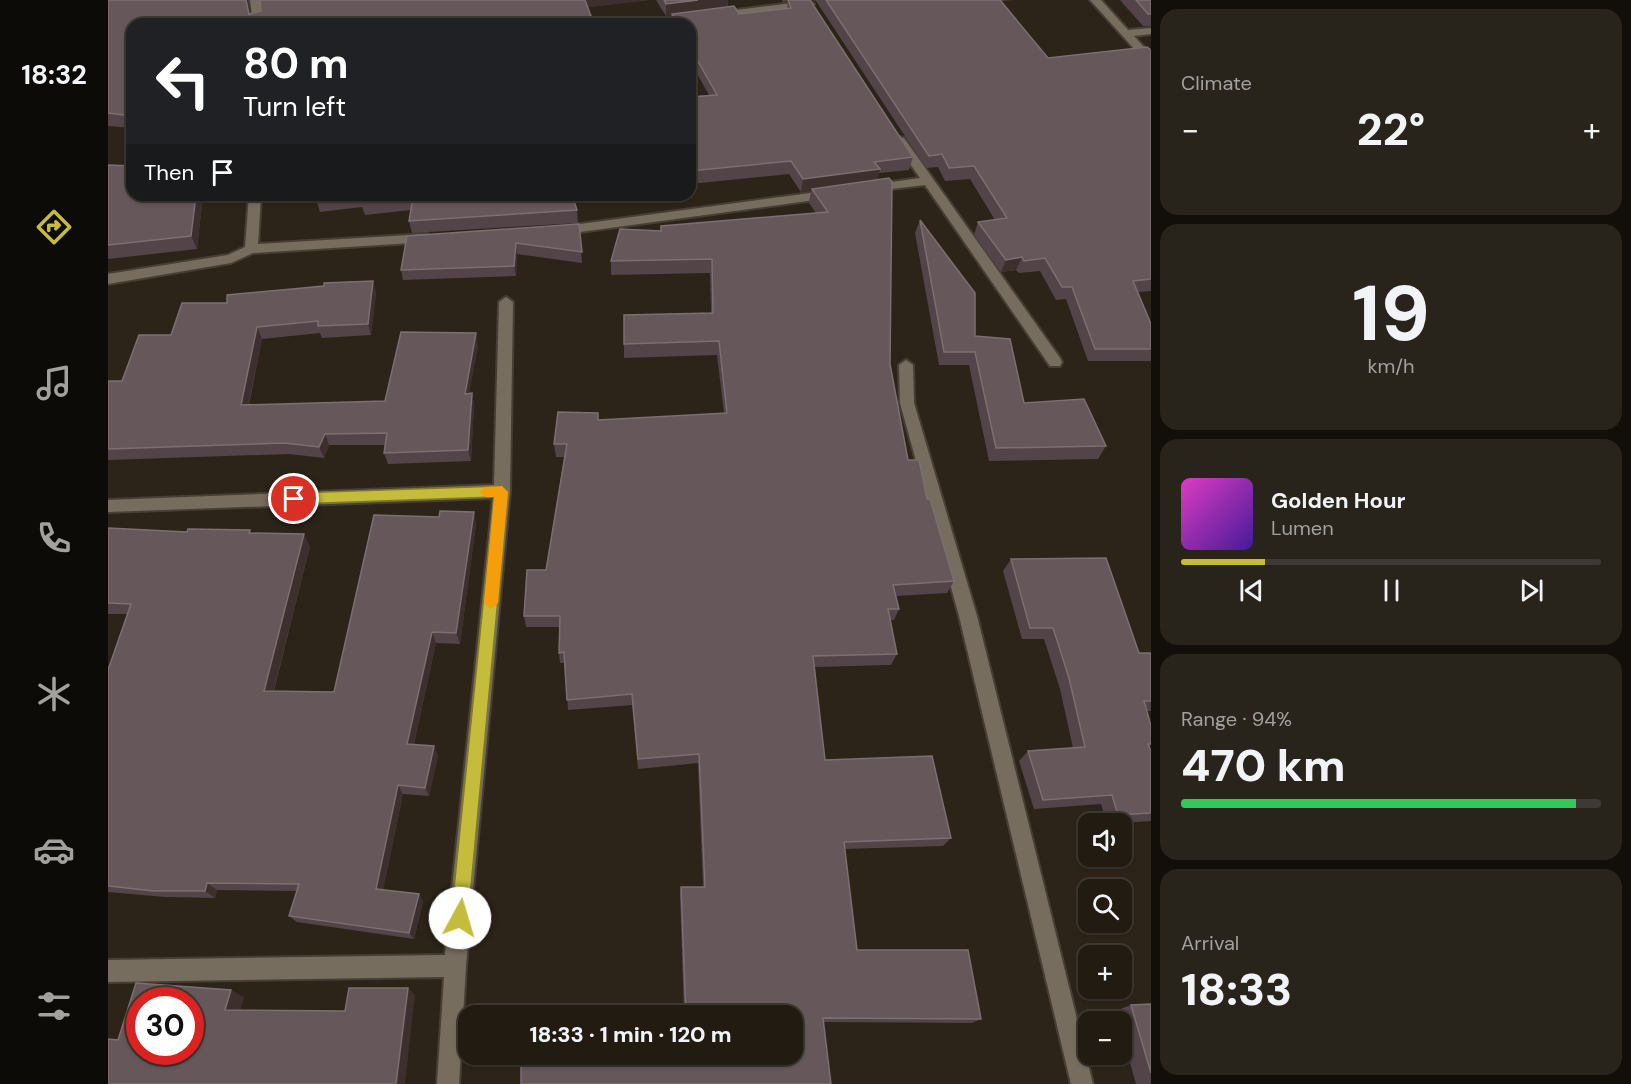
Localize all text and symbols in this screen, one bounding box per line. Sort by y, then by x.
text: 80 m [243,36,349,91]
icon: left [144,42,222,120]
text: 18:32 [21,57,87,92]
text: Climate [1181,70,1252,96]
text: Turn left [243,89,346,124]
text: 22° [1357,100,1425,159]
text: − [1181,108,1199,151]
text: + [1583,108,1601,151]
icon: arrive [206,156,239,189]
text: Then [144,158,194,187]
icon: directions [33,206,75,248]
text: 19 [1352,263,1430,364]
text: km/h [1367,353,1415,379]
icon: music [33,362,75,404]
pin [268,473,319,524]
icon: arrive [277,482,310,515]
text: Golden Hour [1271,486,1406,515]
text: Lumen [1271,515,1334,541]
icon: phone [33,517,75,559]
icon: previous [1235,574,1268,607]
icon: pause [1375,574,1408,607]
icon: next [1515,574,1548,607]
icon: climate [33,673,75,715]
text: Range · 94% [1181,706,1292,732]
text: 470 km [1181,736,1346,795]
map controls [1078,813,1132,1065]
button: sound [1078,813,1132,867]
icon: car [33,829,75,871]
button: search [1078,879,1132,933]
position arrow [428,886,492,950]
text: Arrival [1181,930,1239,956]
button: + [1078,945,1132,999]
text: 18:33 [1181,960,1292,1019]
icon: filters [33,985,75,1027]
speed limit sign: 30 [126,987,204,1065]
button: − [1078,1011,1132,1065]
text: 18:33 · 1 min · 120 m [529,1020,732,1049]

